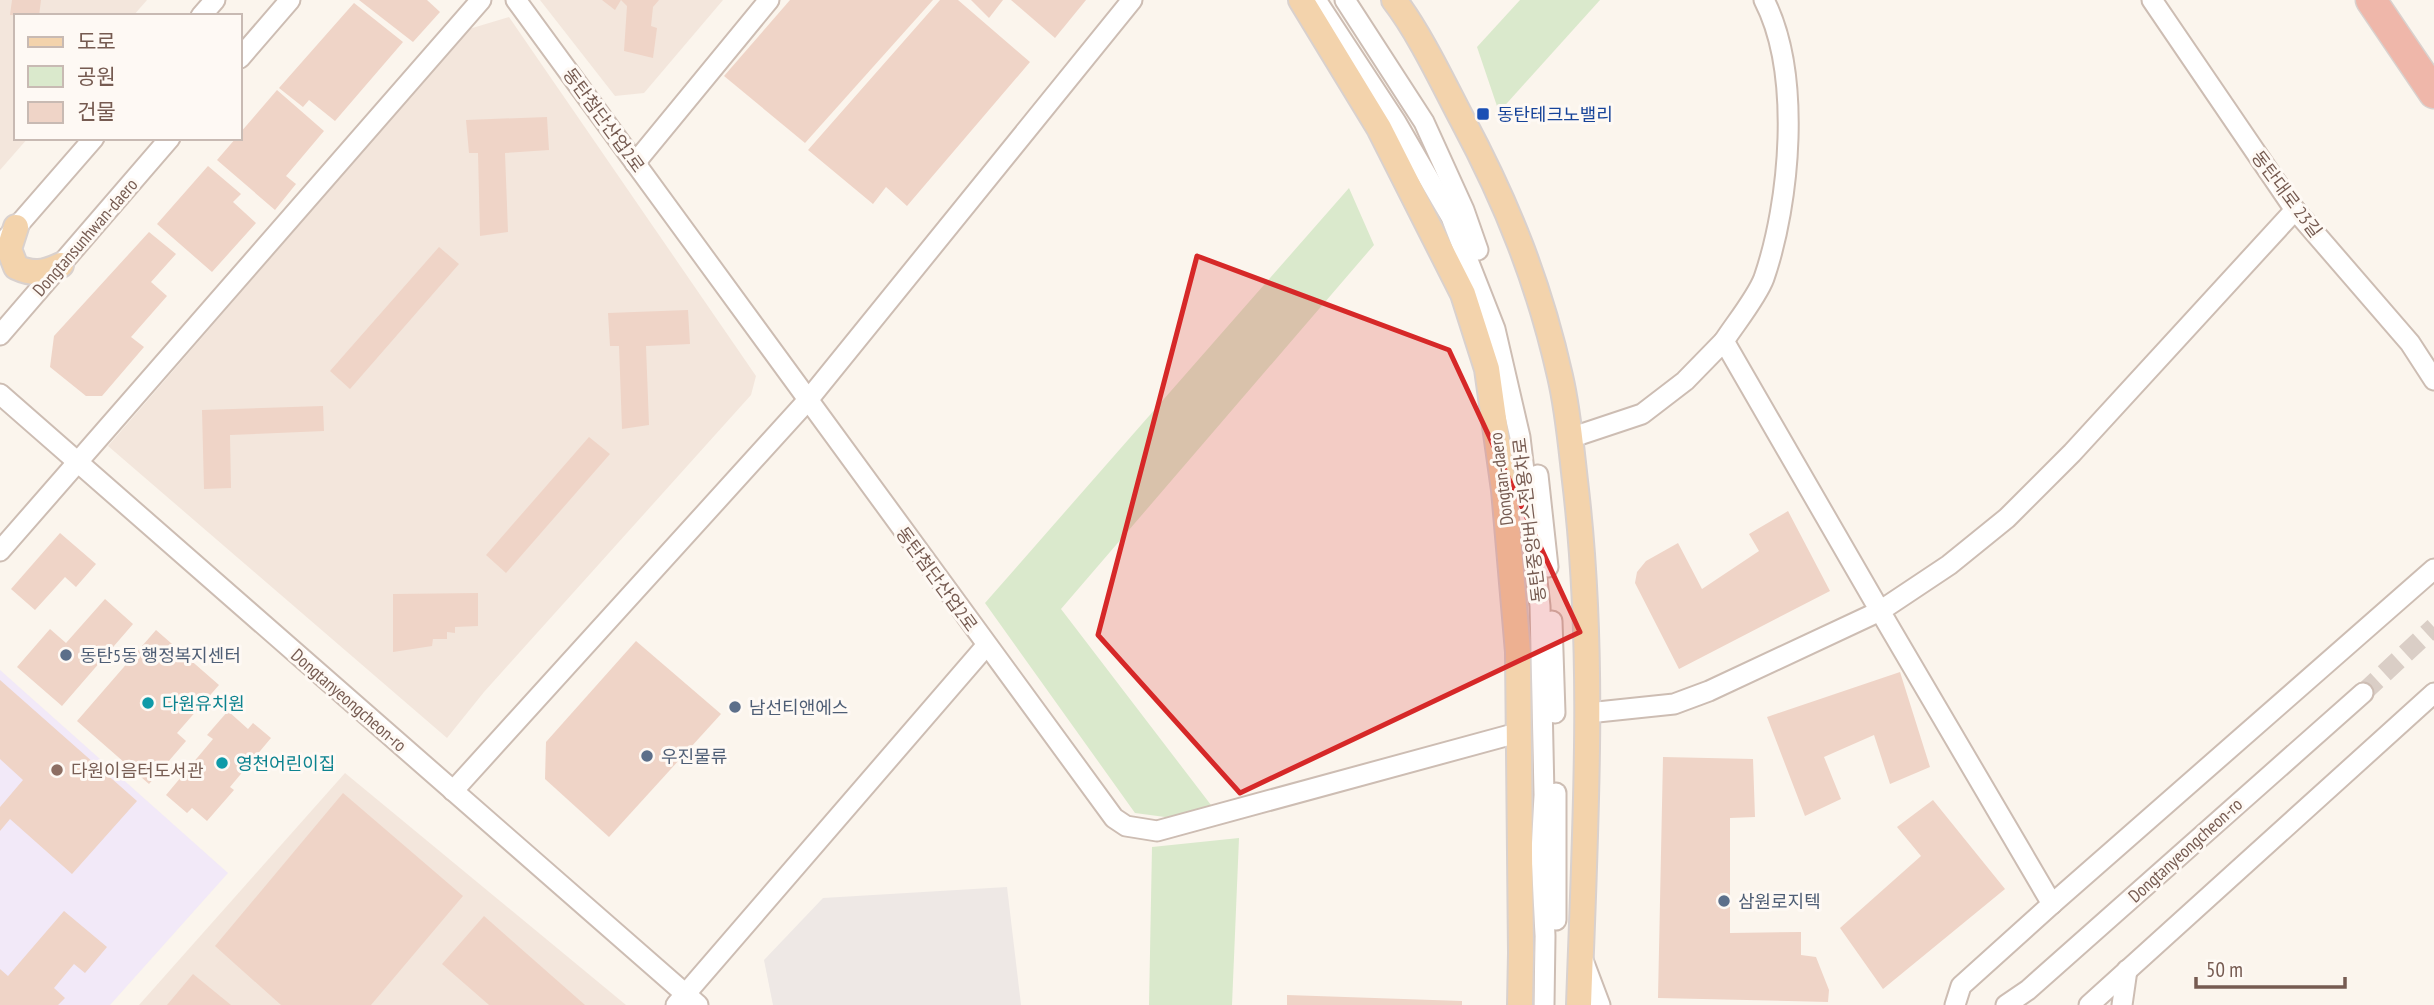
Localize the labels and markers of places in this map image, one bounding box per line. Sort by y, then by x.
place label: 동탄테크노밸리 [1497,103,1613,126]
marker: 동탄테크노밸리 [1475,106,1491,122]
place label: 동탄5동 행정복지센터 [80,644,241,667]
marker: 동탄5동 행정복지센터 [58,647,74,663]
place label: 다원유치원 [162,692,245,715]
marker: 다원유치원 [140,695,156,711]
place label: 남선티앤에스 [749,696,848,719]
marker: 남선티앤에스 [727,699,743,715]
place label: 우진물류 [661,745,727,768]
marker: 우진물류 [639,748,655,764]
place label: 영천어린이집 [236,752,335,775]
marker: 영천어린이집 [214,755,230,771]
place label: 다원이음터도서관 [71,759,204,782]
marker: 다원이음터도서관 [49,762,65,778]
place label: 삼원로지텍 [1738,890,1821,913]
marker: 삼원로지텍 [1716,893,1732,909]

